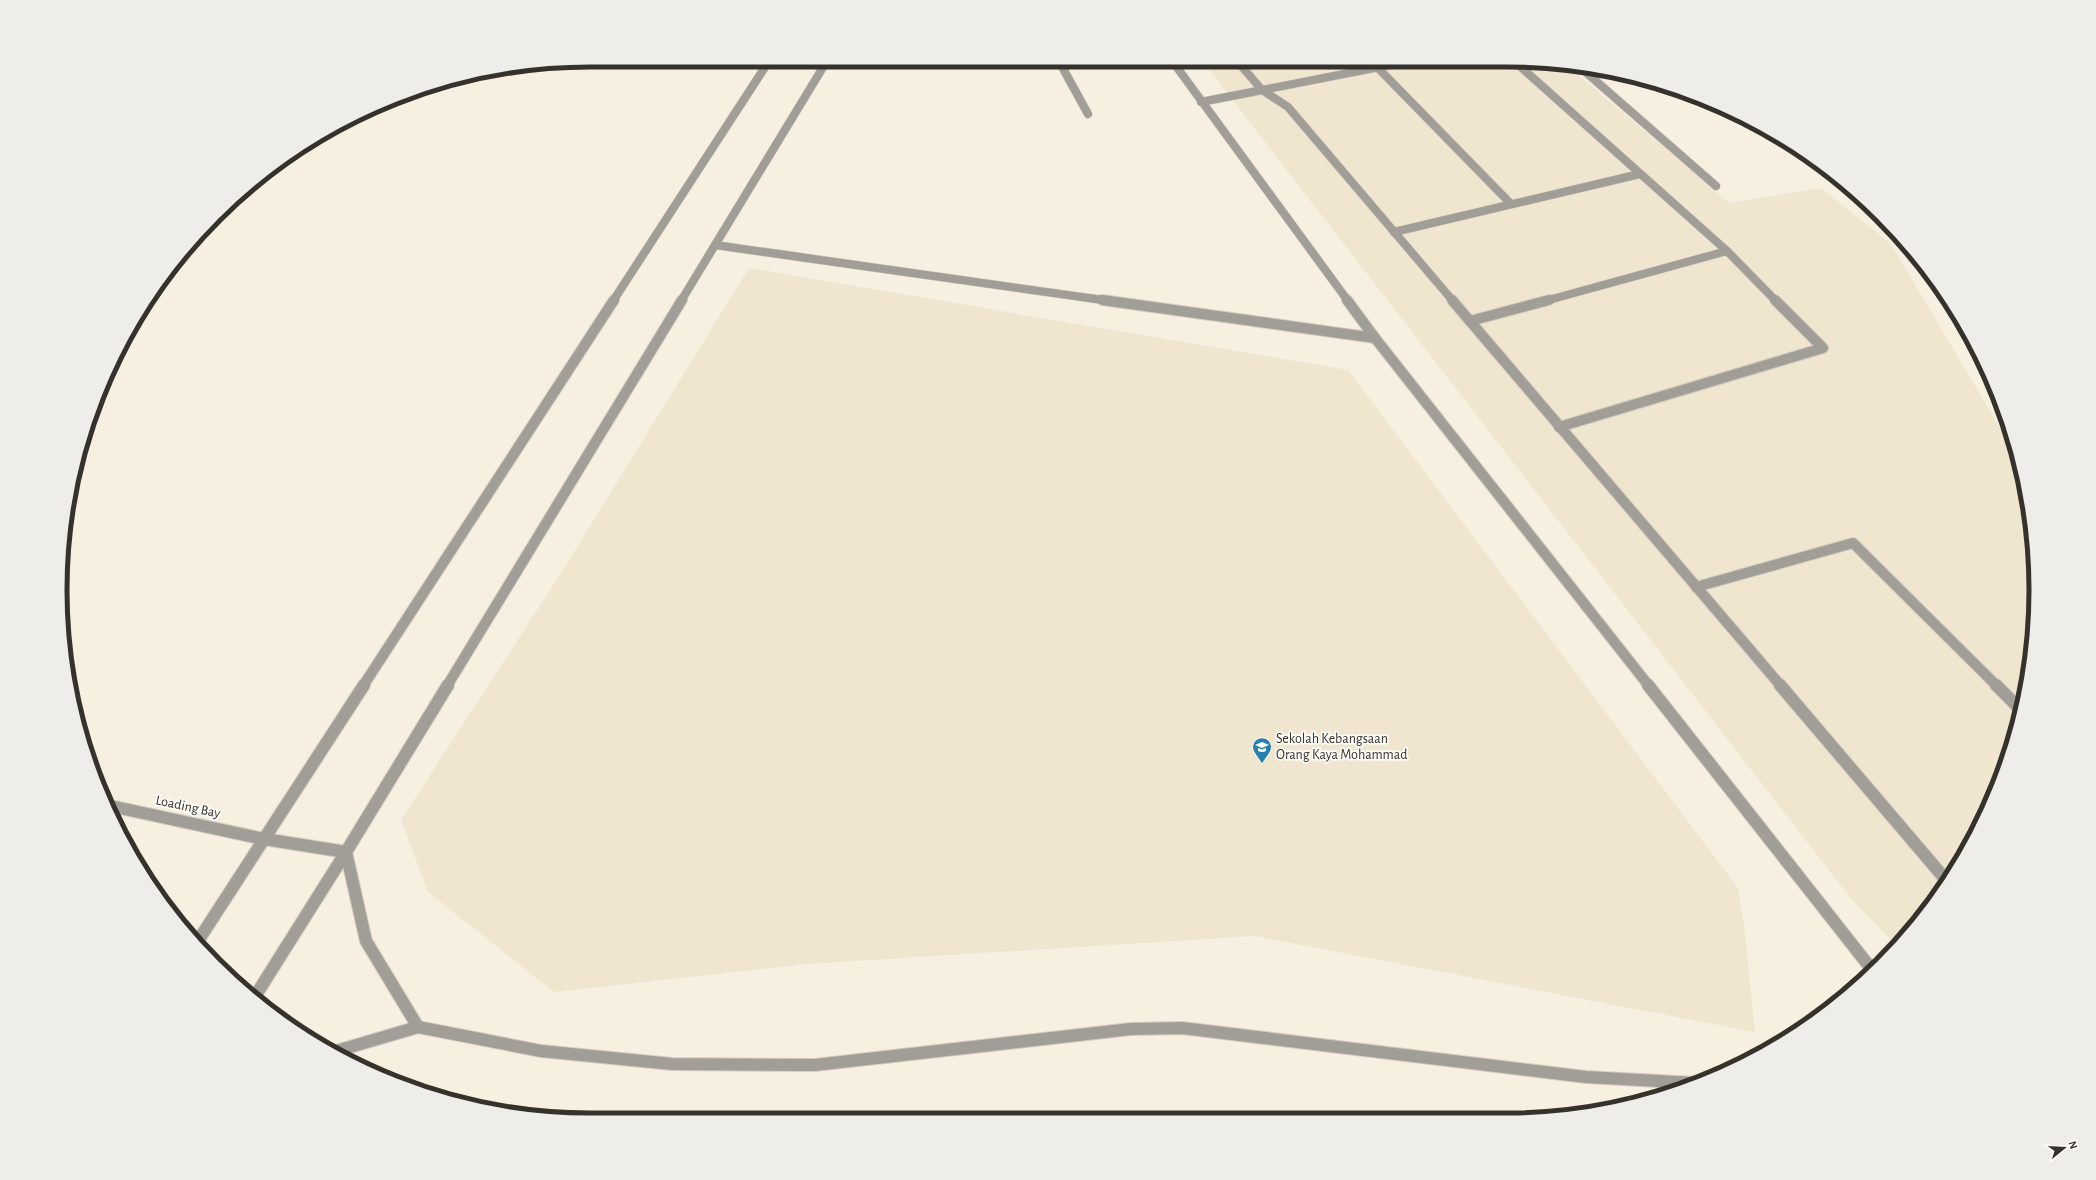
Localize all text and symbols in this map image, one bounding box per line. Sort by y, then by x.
place label: Sekolah Kebangsaan Orang Kaya Mohammad [1276,732,1408,762]
school or university icon: Sekolah Kebangsaan Orang Kaya Mohammad [1251,736,1273,764]
street label: Loading Bay [154,793,222,821]
north arrow [2044,1128,2084,1168]
text: N [2067,1140,2079,1150]

